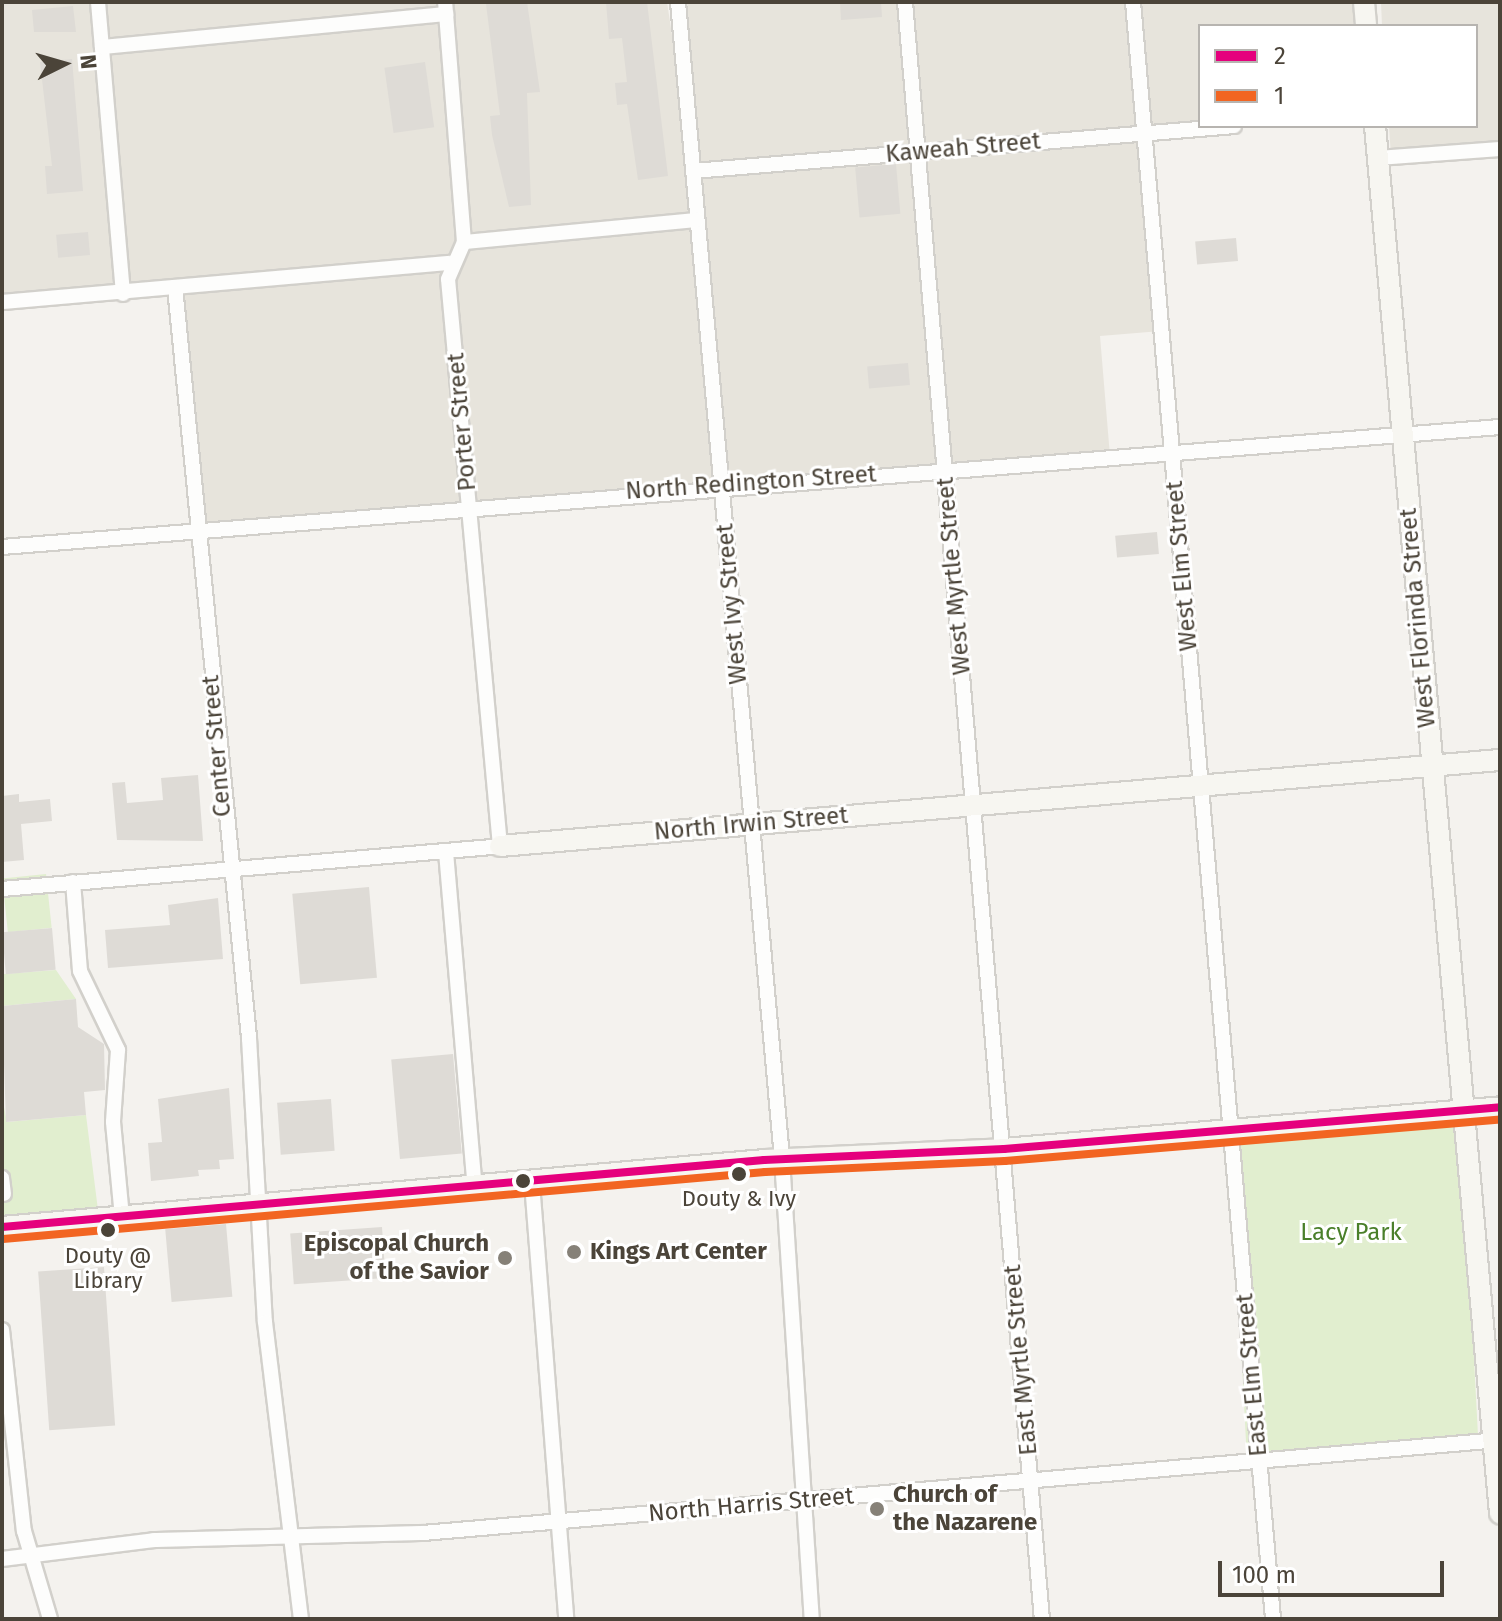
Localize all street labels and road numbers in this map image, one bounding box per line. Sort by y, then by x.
street label: Kaweah Street [884,127,1042,169]
street label: Porter Street [442,352,482,492]
street label: North Redington Street [625,460,877,506]
street label: West Myrtle Street [931,476,977,676]
street label: West Elm Street [1160,480,1204,652]
street label: West Florinda Street [1394,507,1442,729]
street label: West Ivy Street [711,523,753,685]
street label: Center Street [196,674,238,818]
street label: North Irwin Street [653,801,849,847]
street label: East Myrtle Street [998,1263,1044,1457]
street label: East Elm Street [1231,1292,1273,1458]
street label: North Harris Street [647,1482,855,1528]

